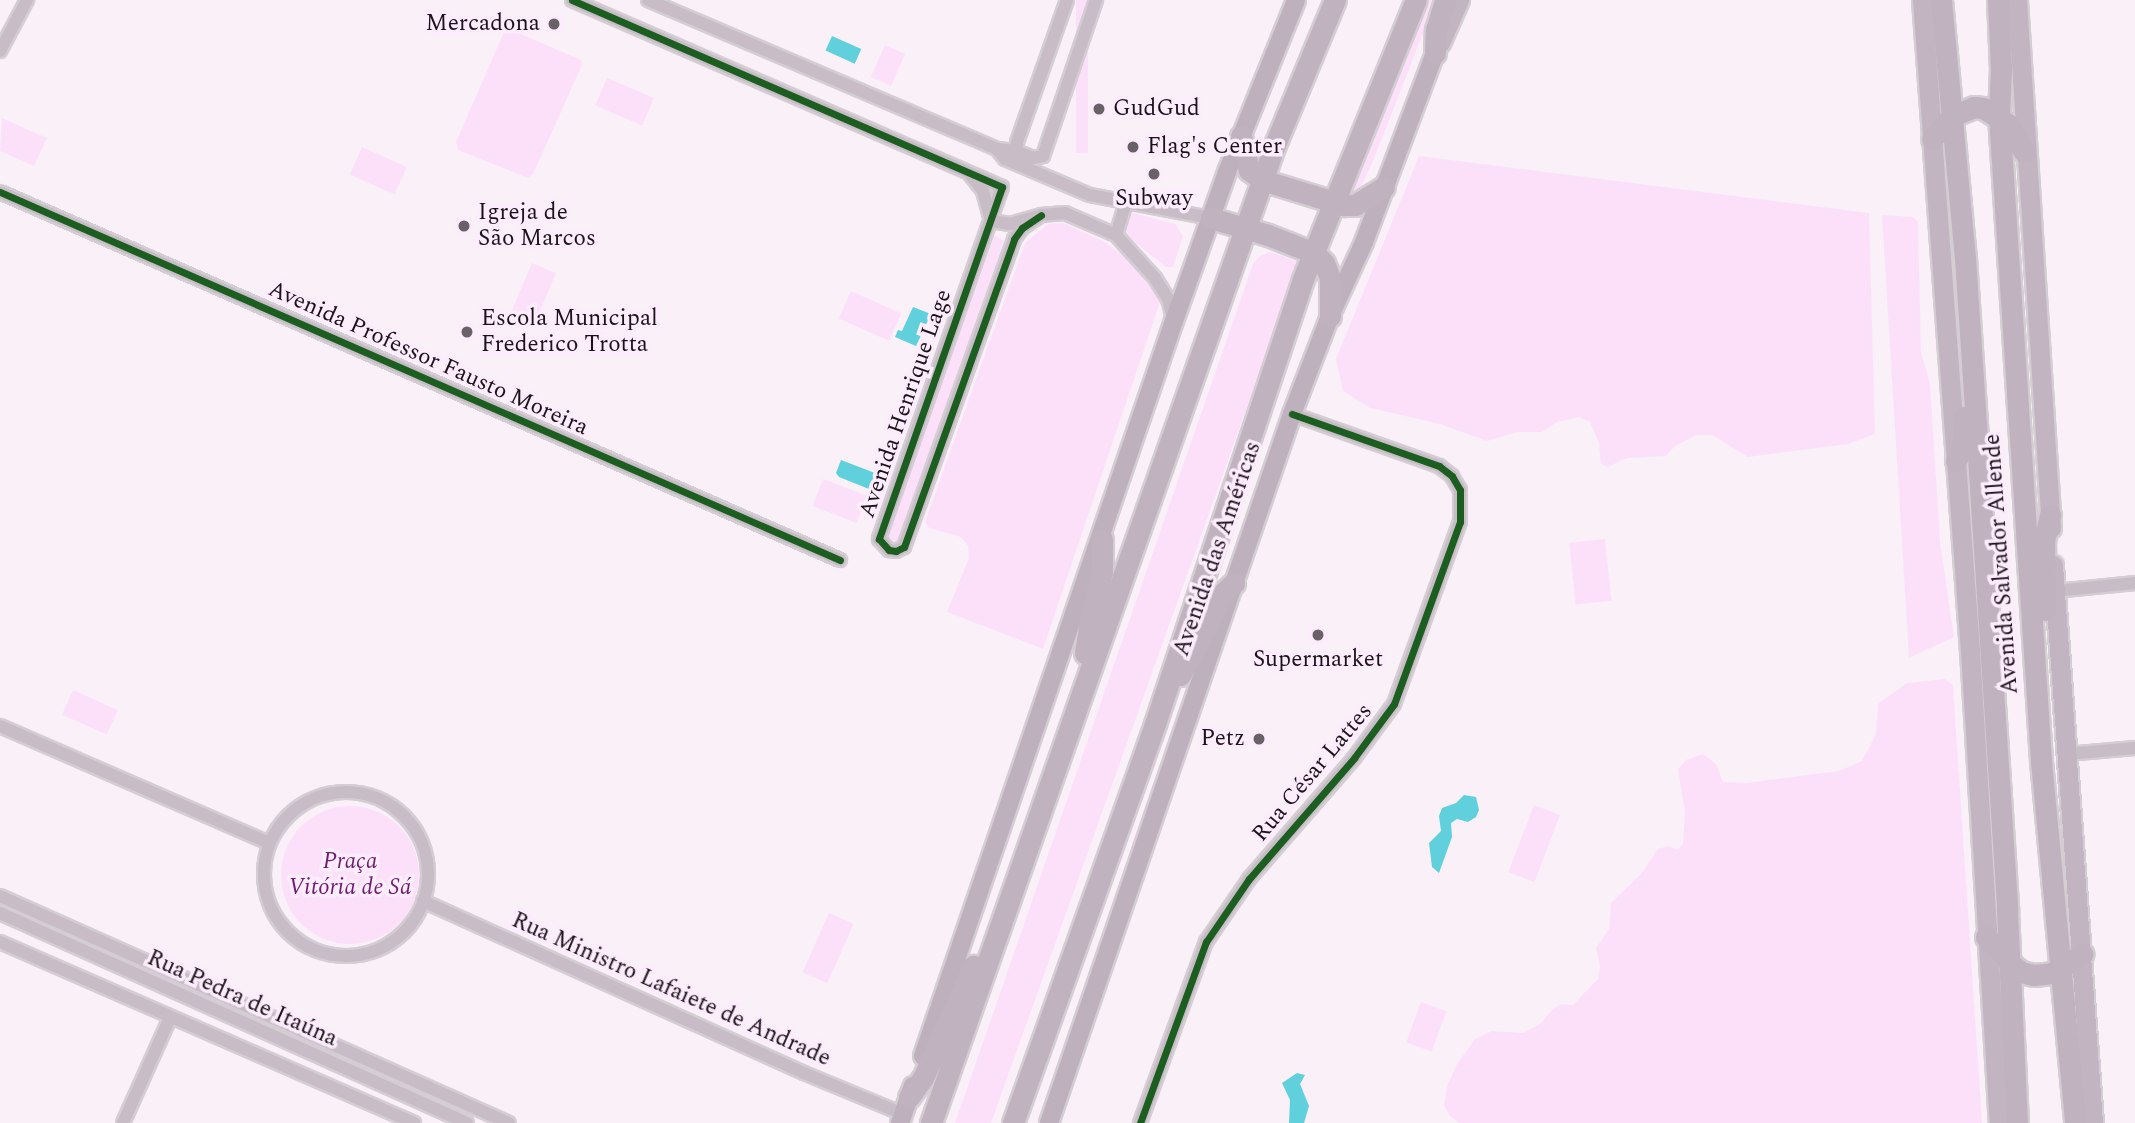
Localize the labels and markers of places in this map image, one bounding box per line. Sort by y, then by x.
place label: Mercadona [426,10,540,38]
marker: Mercadona [546,16,562,32]
place label: GudGud [1113,95,1200,123]
marker: GudGud [1091,101,1107,117]
place label: Flag's Center [1147,133,1282,161]
marker: Flag's Center [1125,139,1141,155]
marker: Subway [1146,166,1162,182]
place label: Subway [1115,185,1193,213]
place label: Igreja de São Marcos [478,199,596,253]
marker: Igreja de São Marcos [456,218,472,234]
place label: Escola Municipal Frederico Trotta [481,305,658,359]
marker: Escola Municipal Frederico Trotta [459,324,475,340]
marker: Supermarket [1310,627,1326,643]
place label: Supermarket [1253,646,1383,674]
place label: Petz [1200,725,1245,753]
marker: Petz [1251,731,1267,747]

